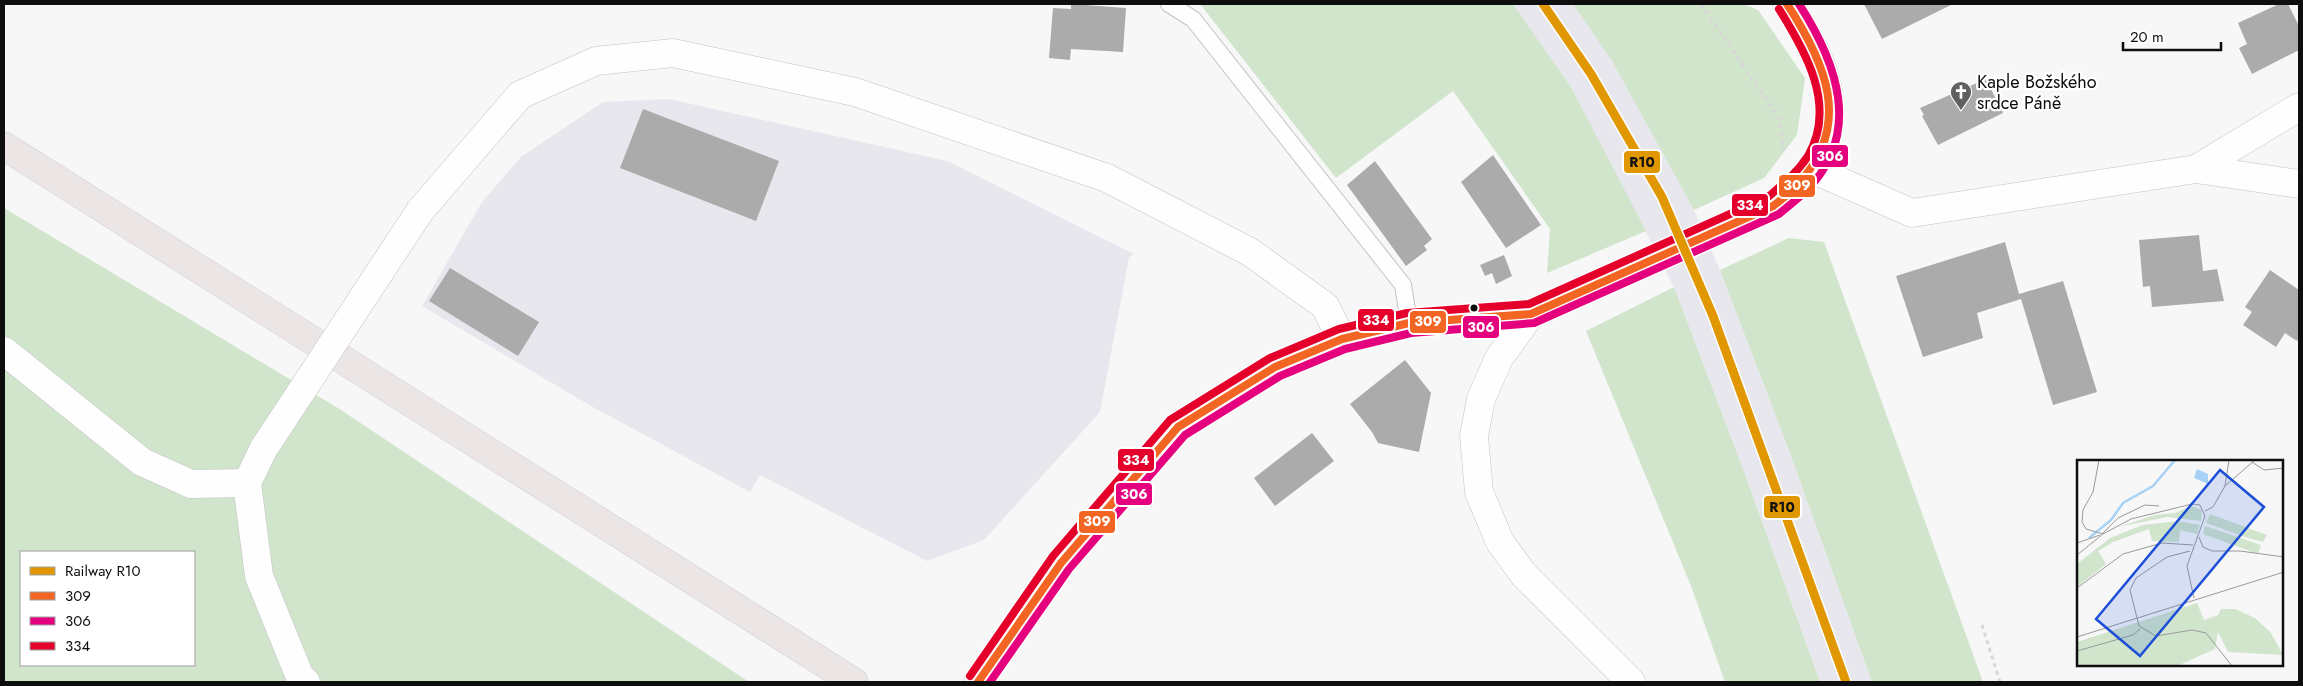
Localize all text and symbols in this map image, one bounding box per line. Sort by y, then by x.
scale bar [2123,20,2220,52]
text: 20 m [2130,26,2164,48]
place label: Kaple Božského srdce Páně [1977,69,2097,116]
church icon: Kaple Božského srdce Páně [1949,80,1973,111]
line badge: 306 [1811,144,1849,168]
text: 306 [1816,146,1844,166]
line badge: R10 [1623,150,1661,174]
text: R10 [1629,152,1655,172]
line badge: 309 [1778,174,1816,198]
text: 309 [1783,175,1811,195]
line badge: 334 [1731,193,1769,217]
text: 334 [1736,195,1764,215]
unlabelled marker [1469,303,1479,313]
line badge: 334 [1357,308,1395,332]
text: 334 [1362,310,1390,330]
line badge: 309 [1409,310,1447,334]
text: 309 [1414,311,1442,331]
line badge: 306 [1462,315,1500,339]
text: 306 [1467,317,1495,337]
line badge: 334 [1117,448,1155,472]
text: 334 [1122,450,1150,470]
inset map [2077,460,2283,666]
line badge: 306 [1115,482,1153,506]
text: 306 [1120,484,1148,504]
line badge: R10 [1763,495,1801,519]
text: R10 [1769,497,1795,517]
line badge: 309 [1078,510,1116,534]
text: 309 [1083,511,1111,531]
legend [20,551,195,666]
text: Railway R10 [65,560,141,582]
text: 309 [65,585,91,607]
text: 306 [65,610,91,632]
text: 334 [65,635,90,657]

